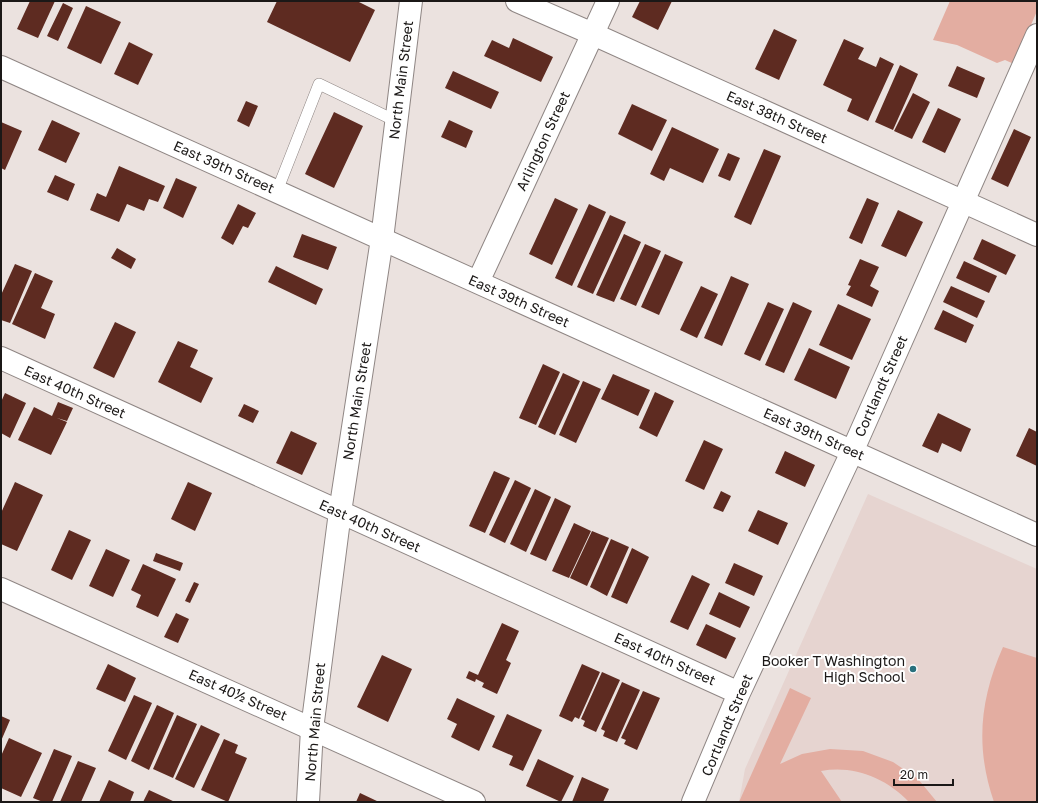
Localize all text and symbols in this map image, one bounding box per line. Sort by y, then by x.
street label: North Main Street [385,19,416,140]
street label: East 38th Street [724,87,830,146]
street label: Arlington Street [512,88,573,193]
street label: East 39th Street [171,137,277,196]
street label: East 39th Street [466,271,572,330]
street label: Cortlandt Street [851,332,911,439]
street label: North Main Street [339,340,374,461]
street label: East 40th Street [22,362,129,422]
street label: East 39th Street [761,404,867,463]
street label: East 40th Street [317,496,424,556]
street label: East 40th Street [612,629,719,689]
place label: Booker T Washington High School [762,652,905,685]
street label: North Main Street [301,662,328,782]
marker: Booker T Washington High School [908,664,918,674]
street label: East 40½ Street [186,665,290,724]
street label: Cortlandt Street [697,671,756,778]
scale bar [894,761,953,787]
text: 20 m [900,767,928,782]

